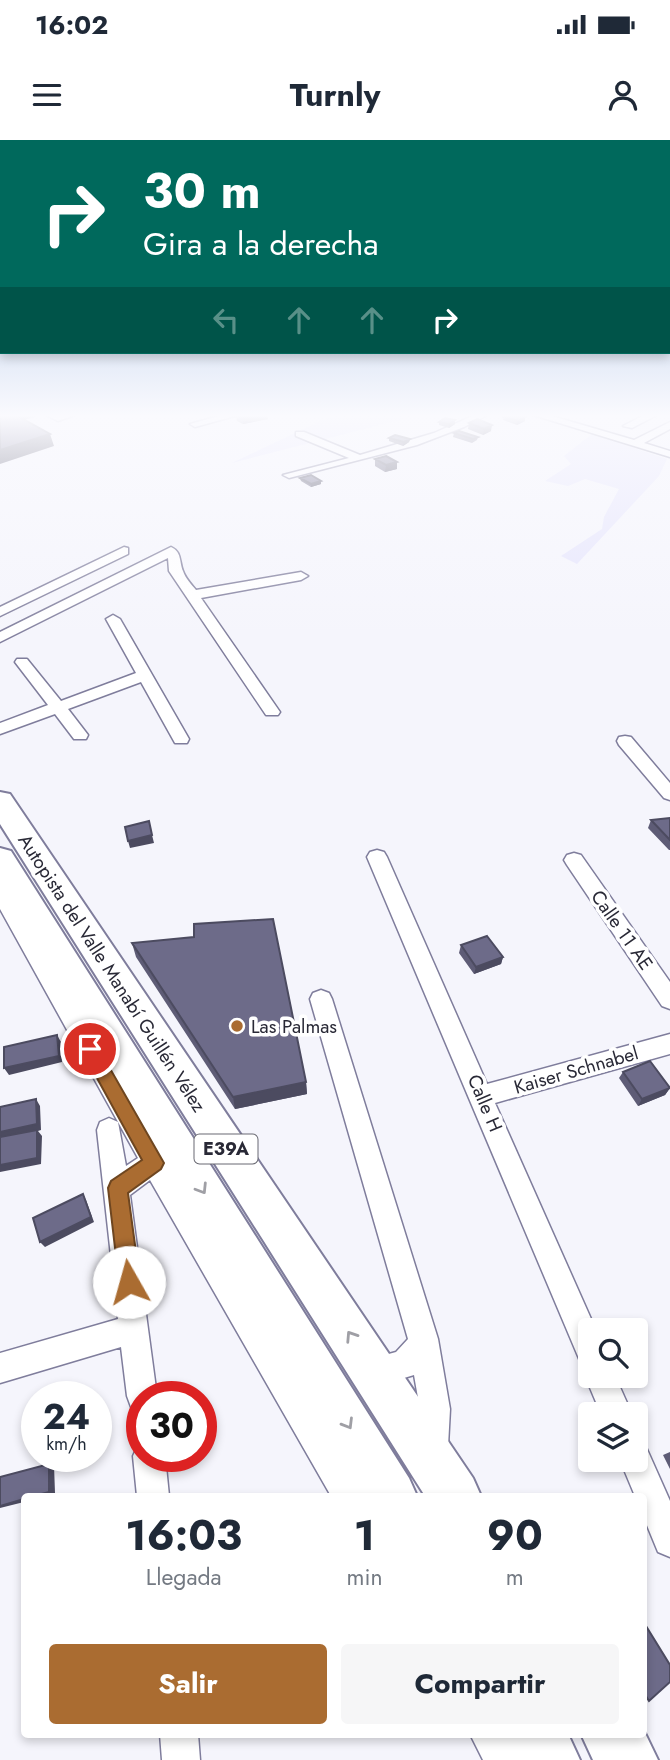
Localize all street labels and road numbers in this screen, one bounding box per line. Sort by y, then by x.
street label: Autopista del Valle Manabí Guillén Vélez [12,829,212,1118]
street label: Calle 11 AE [585,885,659,975]
street label: Kaiser Schnabel [511,1039,641,1101]
street label: Calle H [461,1070,509,1136]
road number: E39A [194,1134,258,1164]

